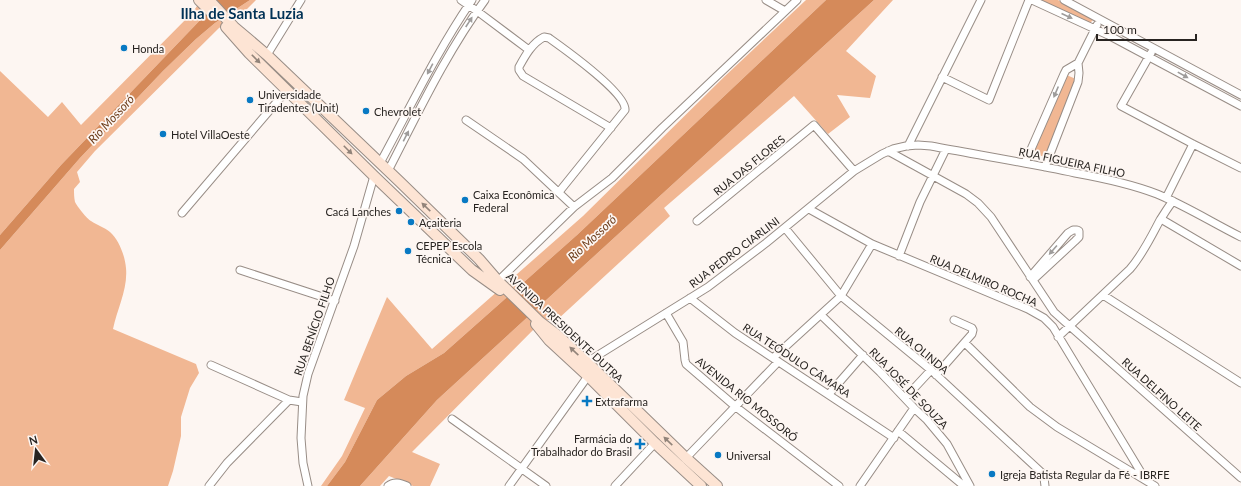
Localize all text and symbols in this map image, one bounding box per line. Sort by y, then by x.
district label: Ilha de Santa Luzia [180,4,304,22]
one-way arrow [1061,13,1073,19]
scale bar [1097,16,1196,42]
one-way arrow [465,17,473,28]
text: 100 m [1103,22,1137,37]
place label: Honda [132,42,164,55]
marker: Honda [119,43,129,53]
one-way arrow [251,54,261,64]
one-way arrow [427,63,434,75]
one-way arrow [1177,71,1189,78]
one-way arrow [1052,87,1058,99]
place label: Universidade Tiradentes (Unit) [258,88,338,114]
water label: Rio Mossoró [85,92,137,146]
marker: Universidade Tiradentes (Unit) [245,95,255,105]
place label: Chevrolet [374,105,421,118]
marker: Chevrolet [361,106,371,116]
place label: Hotel VillaOeste [171,128,250,141]
marker: Hotel VillaOeste [158,129,168,139]
one-way arrow [403,130,409,142]
street label: RUA DAS FLORES [710,132,788,198]
street label: RUA FIGUEIRA FILHO [1018,144,1127,180]
one-way arrow [343,145,353,155]
place label: Caixa Econômica Federal [473,188,554,214]
marker: Caixa Econômica Federal [460,195,470,205]
one-way arrow [421,202,431,212]
place label: Cacá Lanches [325,205,391,218]
marker: Cacá Lanches [394,206,404,216]
water label: Rio Mossoró [565,212,619,264]
street label: RUA PEDRO CIARLINI [686,214,782,290]
place label: Açaiteria [419,216,462,229]
marker: Açaiteria [406,217,416,227]
place label: CEPEP Escola Técnica [416,239,482,265]
one-way arrow [1049,245,1058,255]
marker: CEPEP Escola Técnica [403,246,413,256]
street label: RUA DELMIRO ROCHA [928,251,1040,309]
street label: AVENIDA PRESIDENTE DUTRA [504,269,627,385]
street label: RUA BENÍCIO FILHO [291,275,337,377]
street label: RUA TEÓDULO CÂMARA [741,320,854,400]
street label: RUA OLINDA [892,324,952,377]
street label: RUA JOSÉ DE SOUZA [867,345,951,432]
one-way arrow [569,346,579,355]
street label: AVENIDA RIO MOSSORÓ [693,354,801,444]
street label: RUA DELFINO LEITE [1120,355,1204,433]
place label: Extrafarma [595,395,648,408]
marker: Extrafarma [582,396,592,406]
north arrow [16,430,56,470]
text: N [28,432,39,447]
place label: Farmácia do Trabalhador do Brasil [531,432,632,458]
one-way arrow [663,436,673,445]
marker: Farmácia do Trabalhador do Brasil [635,439,645,449]
place label: Universal [726,449,771,462]
marker: Universal [713,450,723,460]
place label: Igreja Batista Regular da Fé - IBRFE [1000,468,1170,481]
marker: Igreja Batista Regular da Fé - IBRFE [987,469,997,479]

